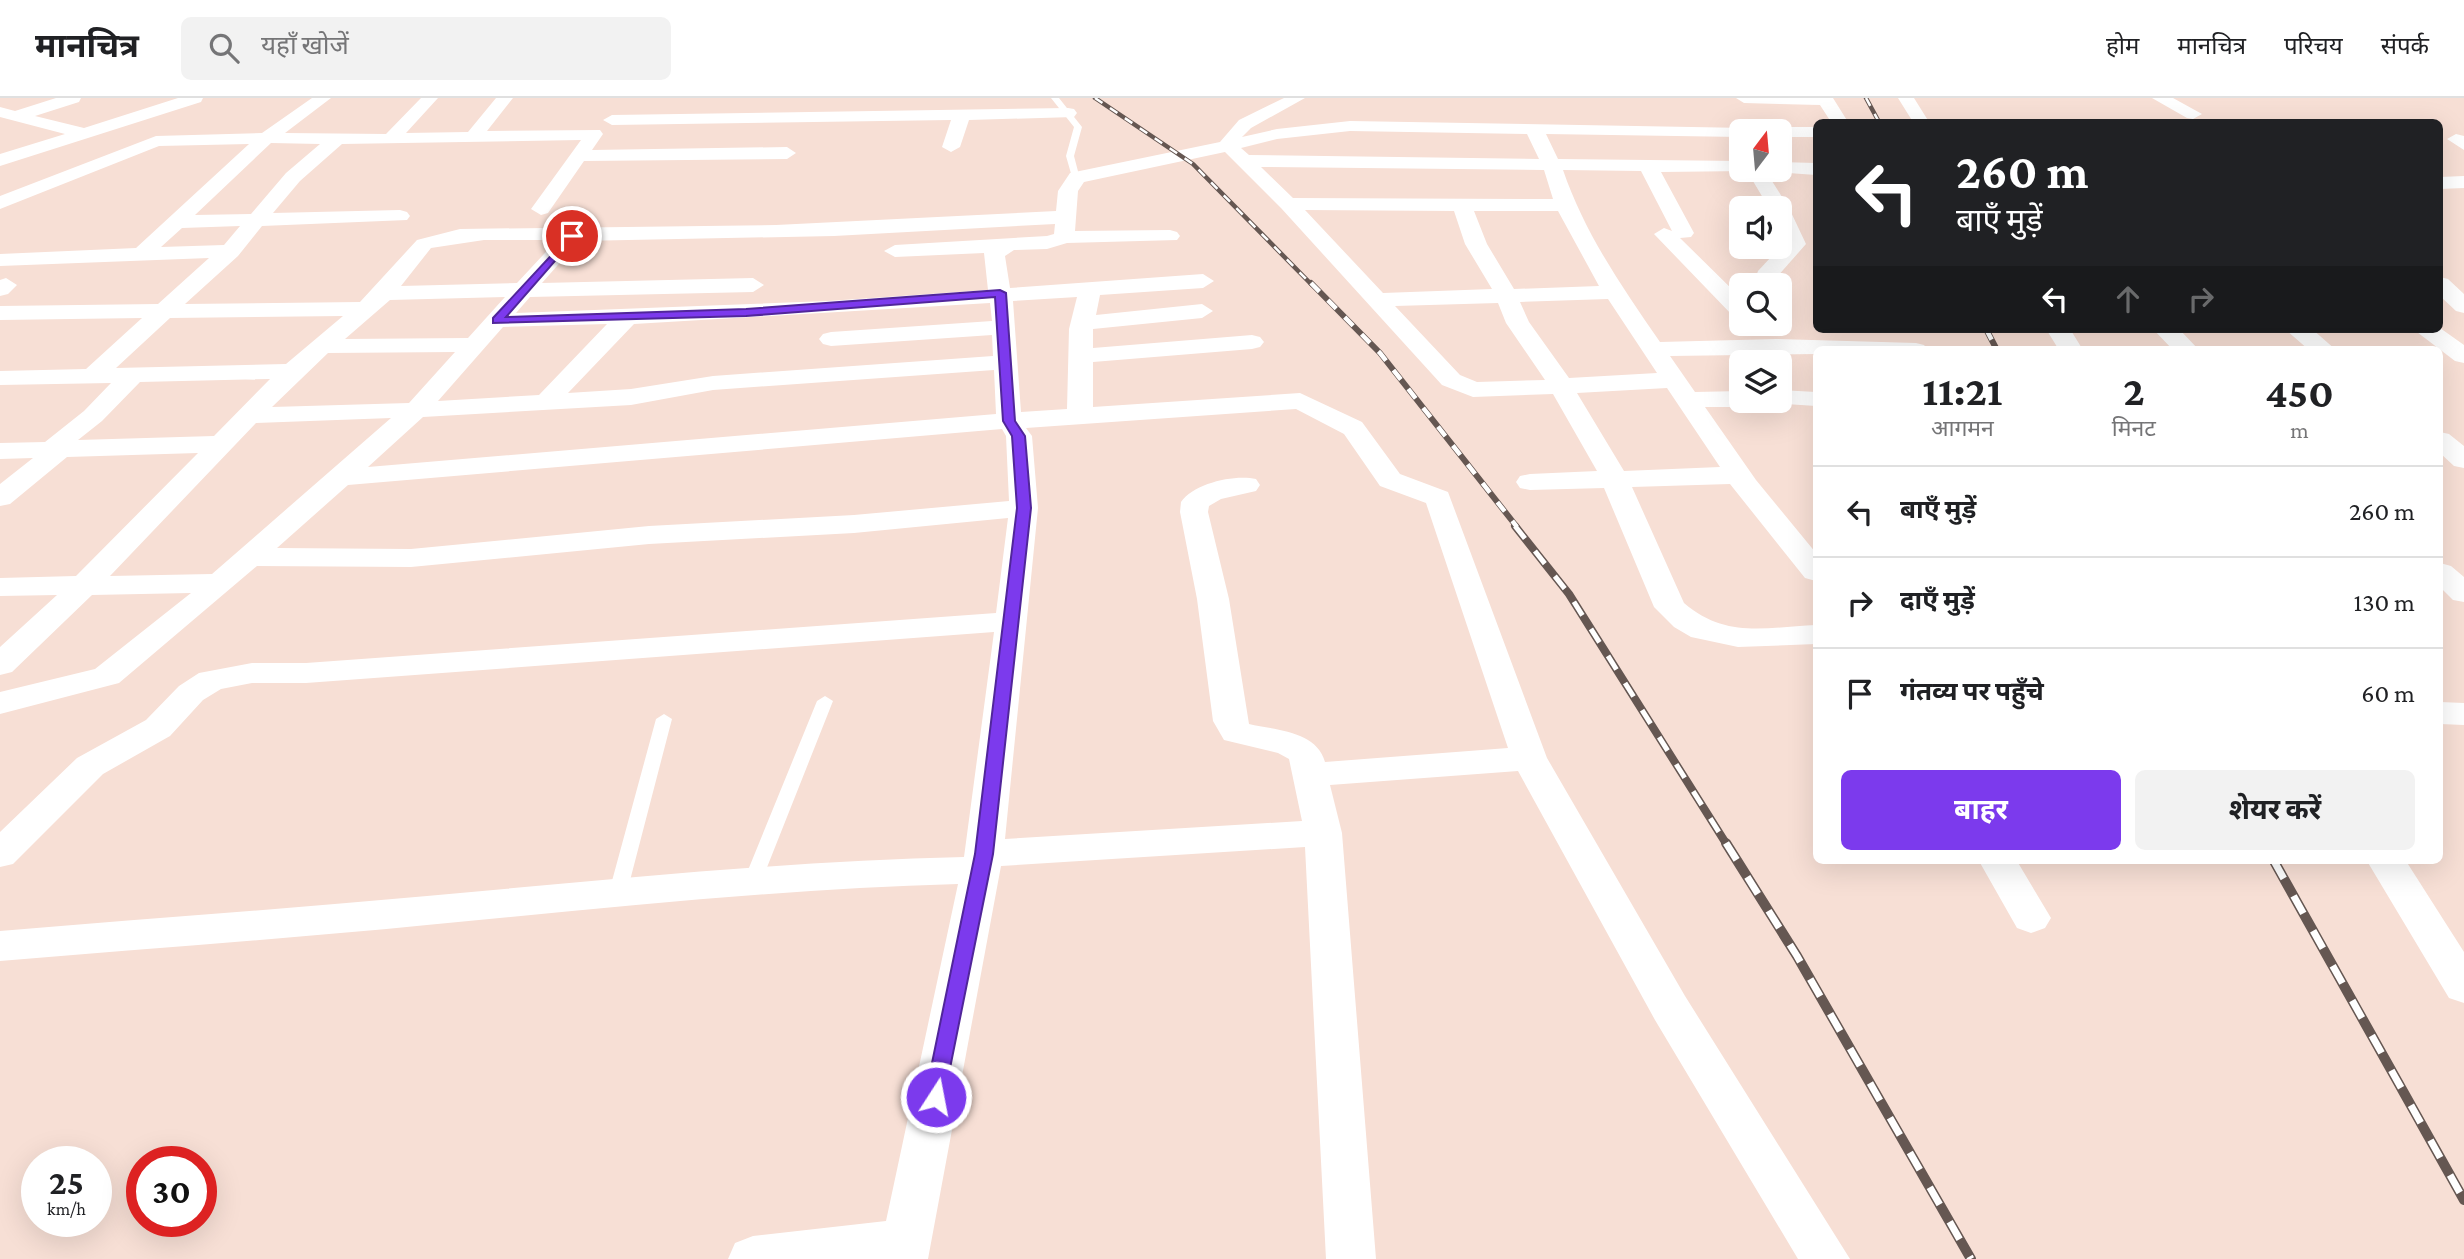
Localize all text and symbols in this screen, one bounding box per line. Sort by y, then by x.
search box [181,17,671,80]
text: मानचित्र [35,27,139,64]
icon: search [205,29,243,67]
text: यहाँ खोजें [261,31,349,60]
text: होम [2106,32,2139,59]
text: मानचित्र [2177,32,2246,59]
text: परिचय [2284,32,2343,59]
text: संपर्क [2381,32,2429,59]
north arrow [1729,119,1792,182]
map controls [1729,119,1792,413]
text: 260 m [1956,144,2088,199]
icon: left [1841,147,1932,238]
button: sound [1729,196,1792,259]
text: बाएँ मुड़ें [1956,202,2043,238]
pin [542,206,602,266]
icon: arrive [553,217,591,255]
button: search [1729,273,1792,336]
icon: left [2036,280,2074,318]
icon: ahead [2109,280,2147,318]
icon: right [2182,280,2220,318]
button: layers [1729,350,1792,413]
text: 11:21 [1922,367,2003,414]
text: 2 [2123,367,2145,414]
text: 450 [2265,369,2334,416]
text: आगमन [1931,415,1994,441]
text: मिनट [2112,415,2156,441]
text: m [2290,417,2309,443]
icon: left [1841,493,1879,531]
text: बाएँ मुड़ें [1900,495,1976,524]
text: 260 m [2349,497,2415,526]
icon: right [1841,584,1879,622]
text: दाएँ मुड़ें [1900,586,1975,615]
text: 130 m [2354,588,2415,617]
icon: arrive [1841,675,1879,713]
text: गंतव्य पर पहुँचे [1900,677,2044,706]
text: 60 m [2361,679,2415,708]
button: बाहर [1841,770,2121,850]
button: शेयर करें [2135,770,2415,850]
position arrow [899,1060,973,1134]
speed limit sign: 30 [126,1146,217,1237]
text: 25 [49,1163,84,1202]
text: km/h [47,1199,86,1219]

